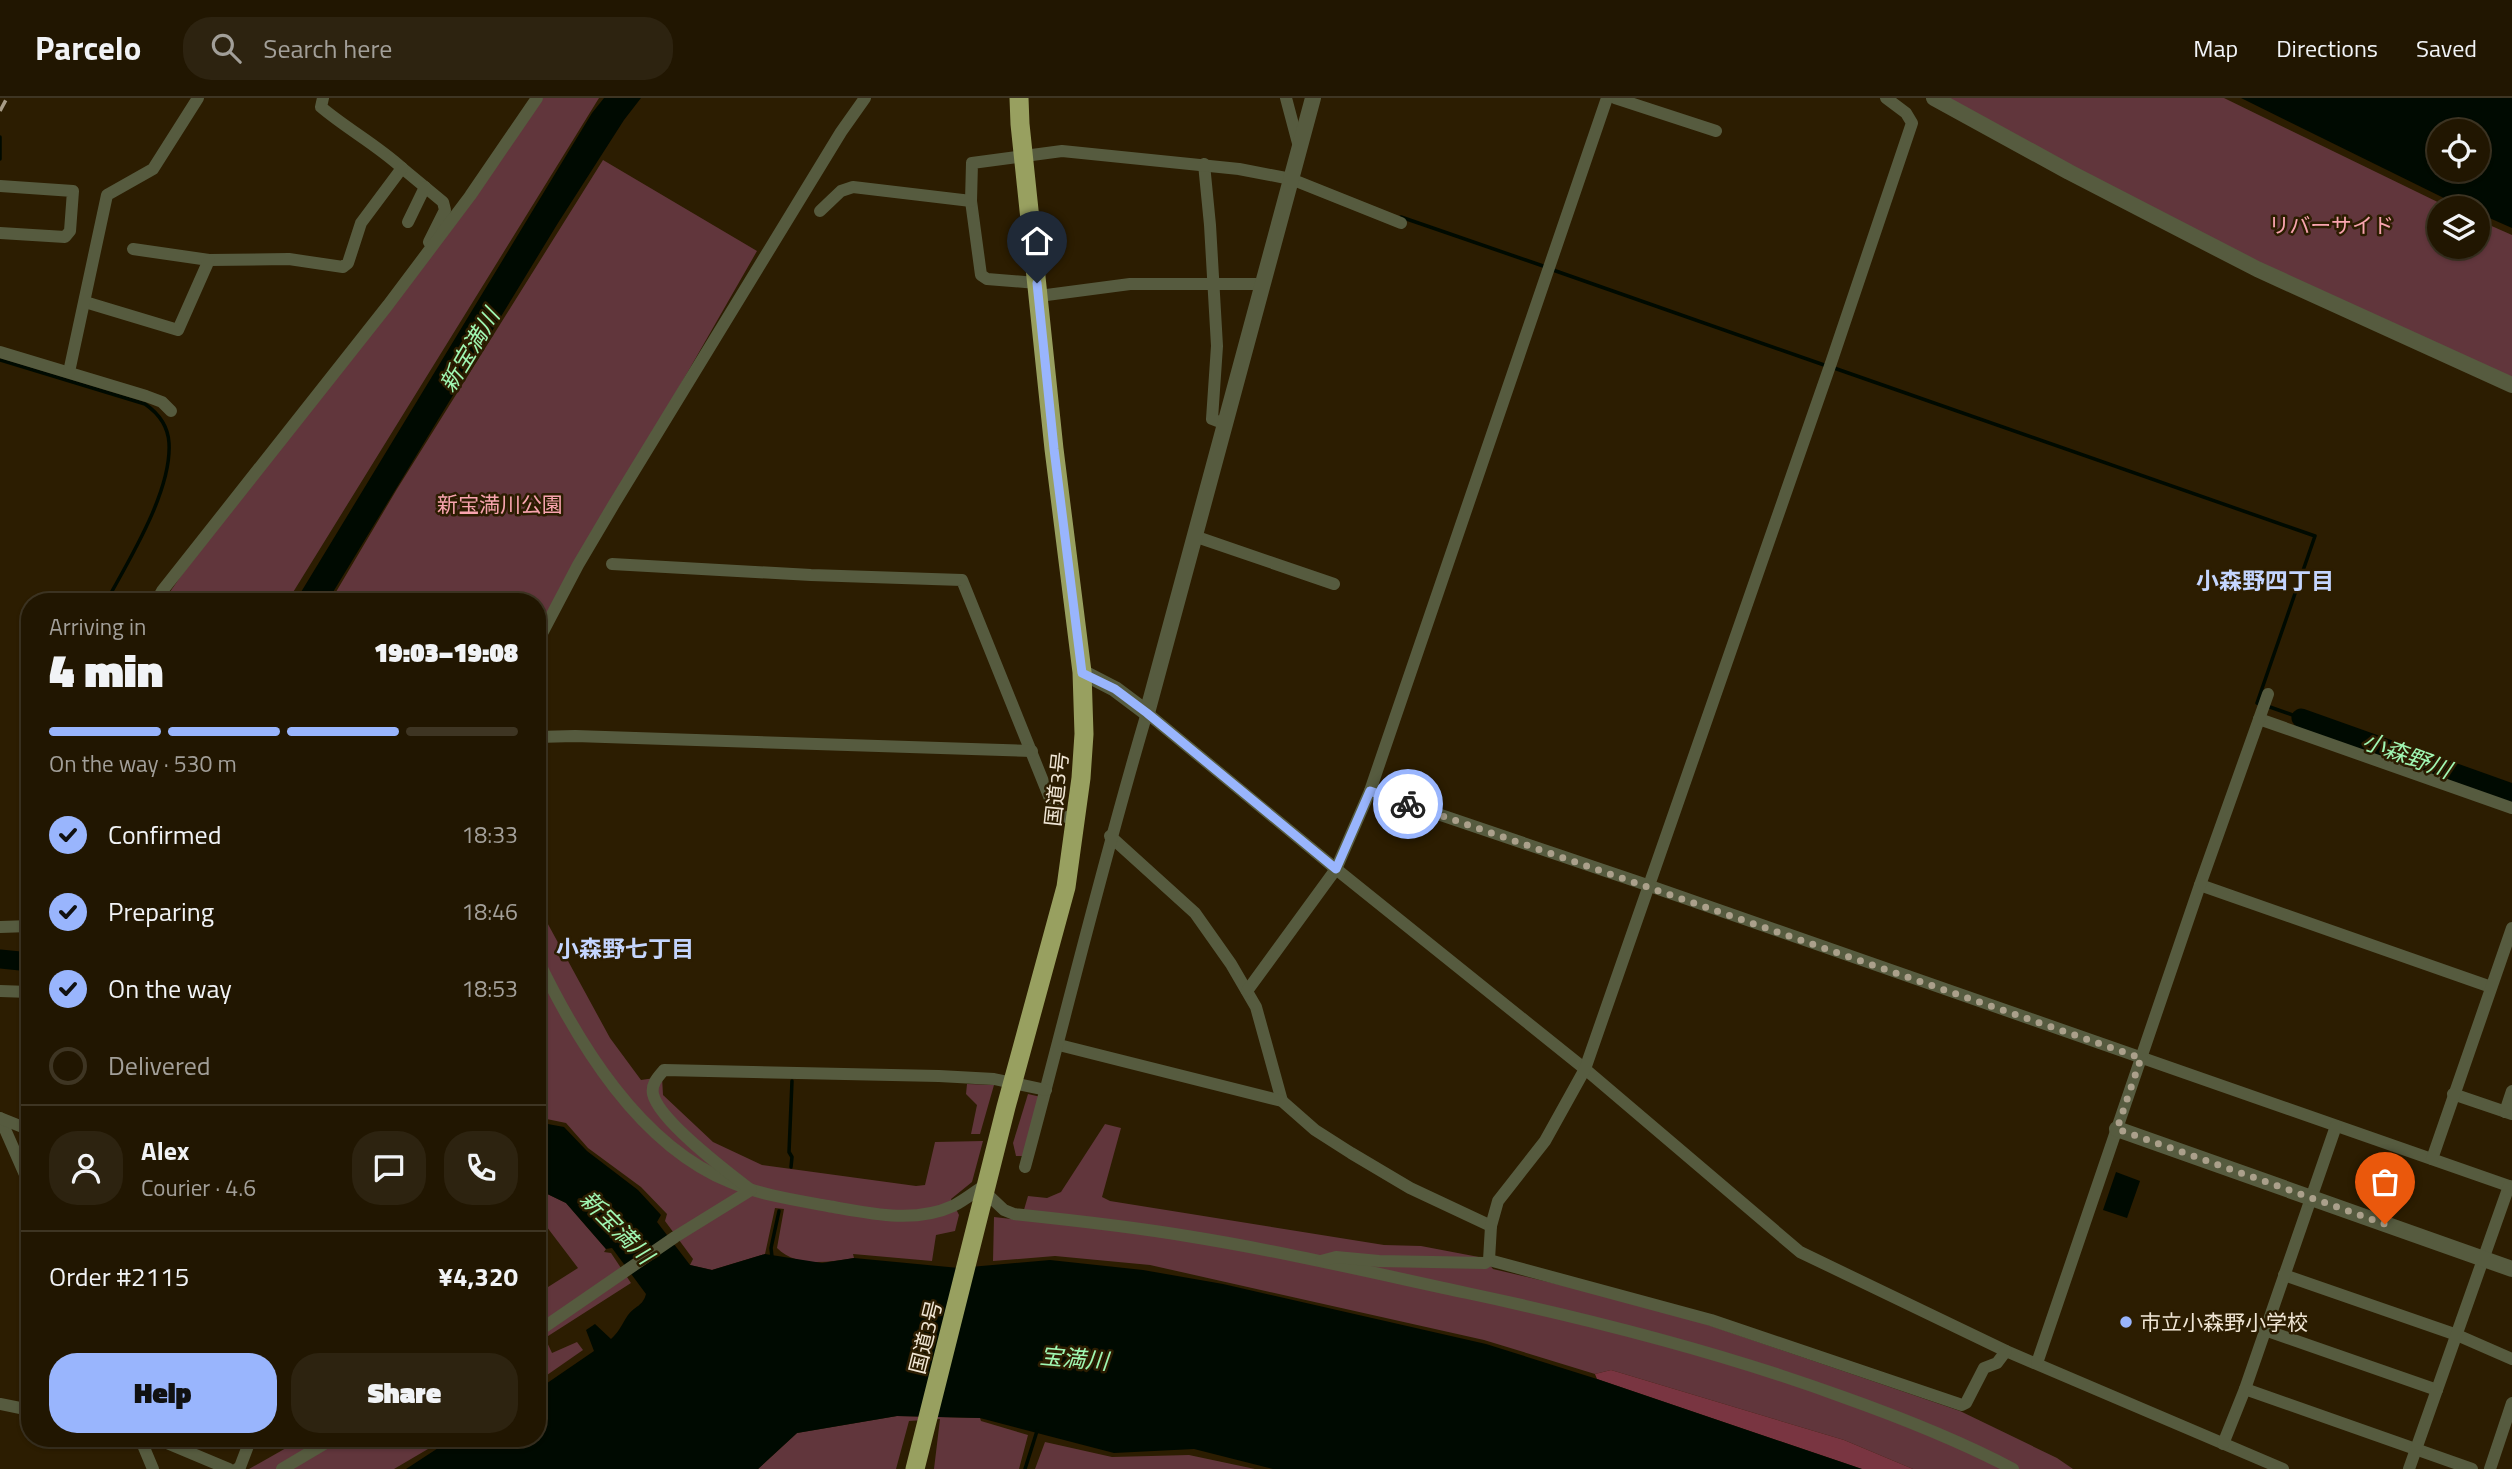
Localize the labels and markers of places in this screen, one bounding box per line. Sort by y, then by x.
pin [1007,211,1067,283]
pin [2355,1152,2415,1224]
place label: 市立小森野小学校 [2140,1306,2308,1338]
marker: 市立小森野小学校 [2118,1314,2134,1330]

